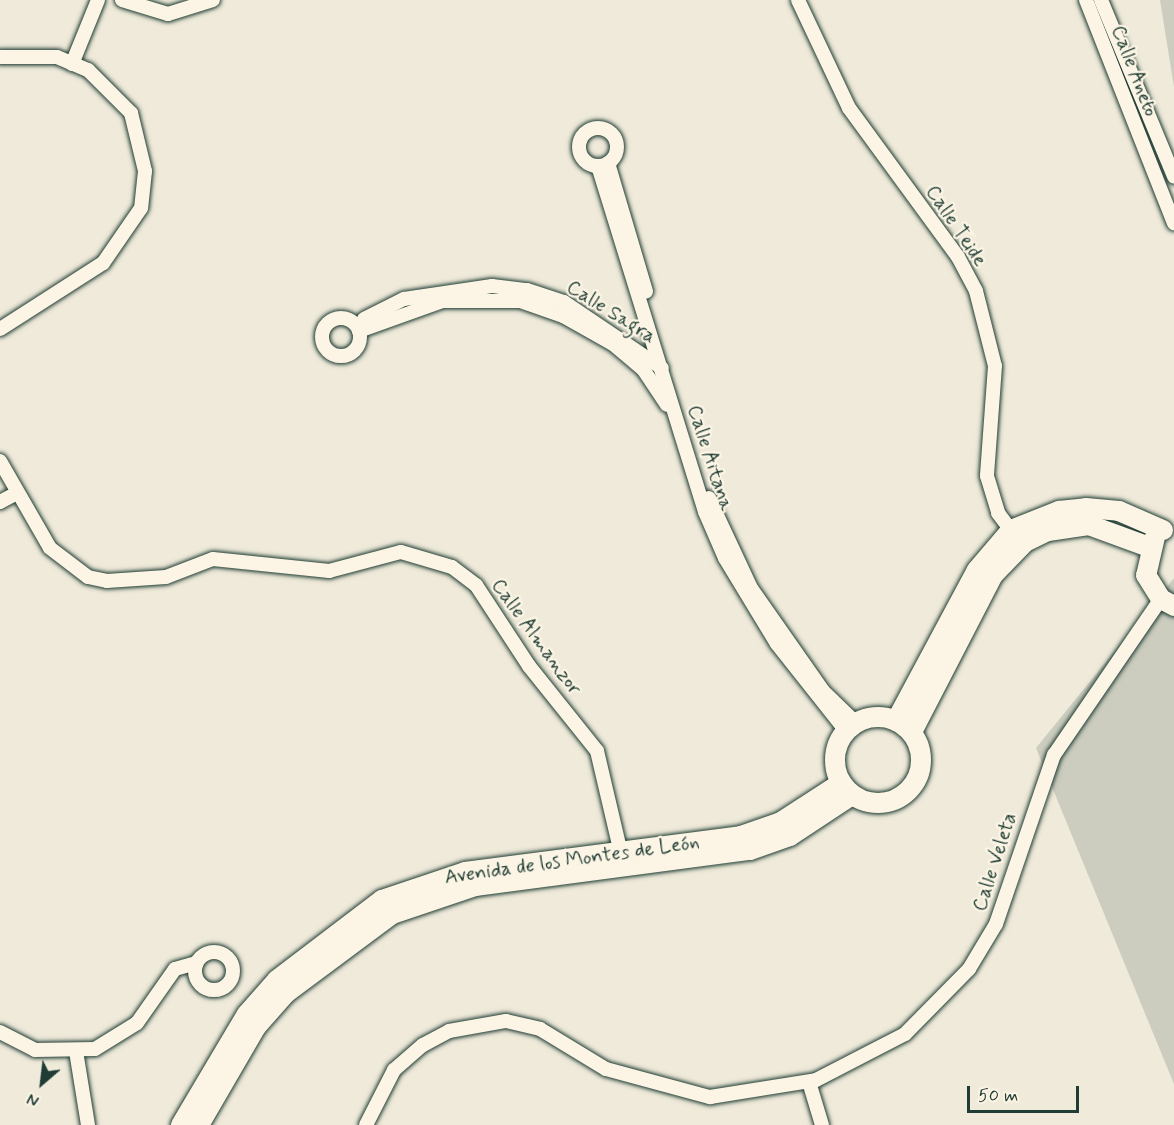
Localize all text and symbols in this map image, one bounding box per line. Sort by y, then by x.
street label: Calle Aneto [1106,22,1162,120]
street label: Calle Teide [920,181,992,271]
street label: Calle Sagra [563,276,659,348]
street label: Calle Aitana [681,402,739,514]
street label: Calle Almanzor [486,575,586,699]
street label: Calle Veleta [967,808,1023,916]
street label: Avenida de los Montes de León [442,830,702,890]
north arrow [12,1053,72,1113]
scale bar [970,1074,1082,1112]
text: 50 m [978,1084,1018,1108]
text: N [24,1088,43,1111]

